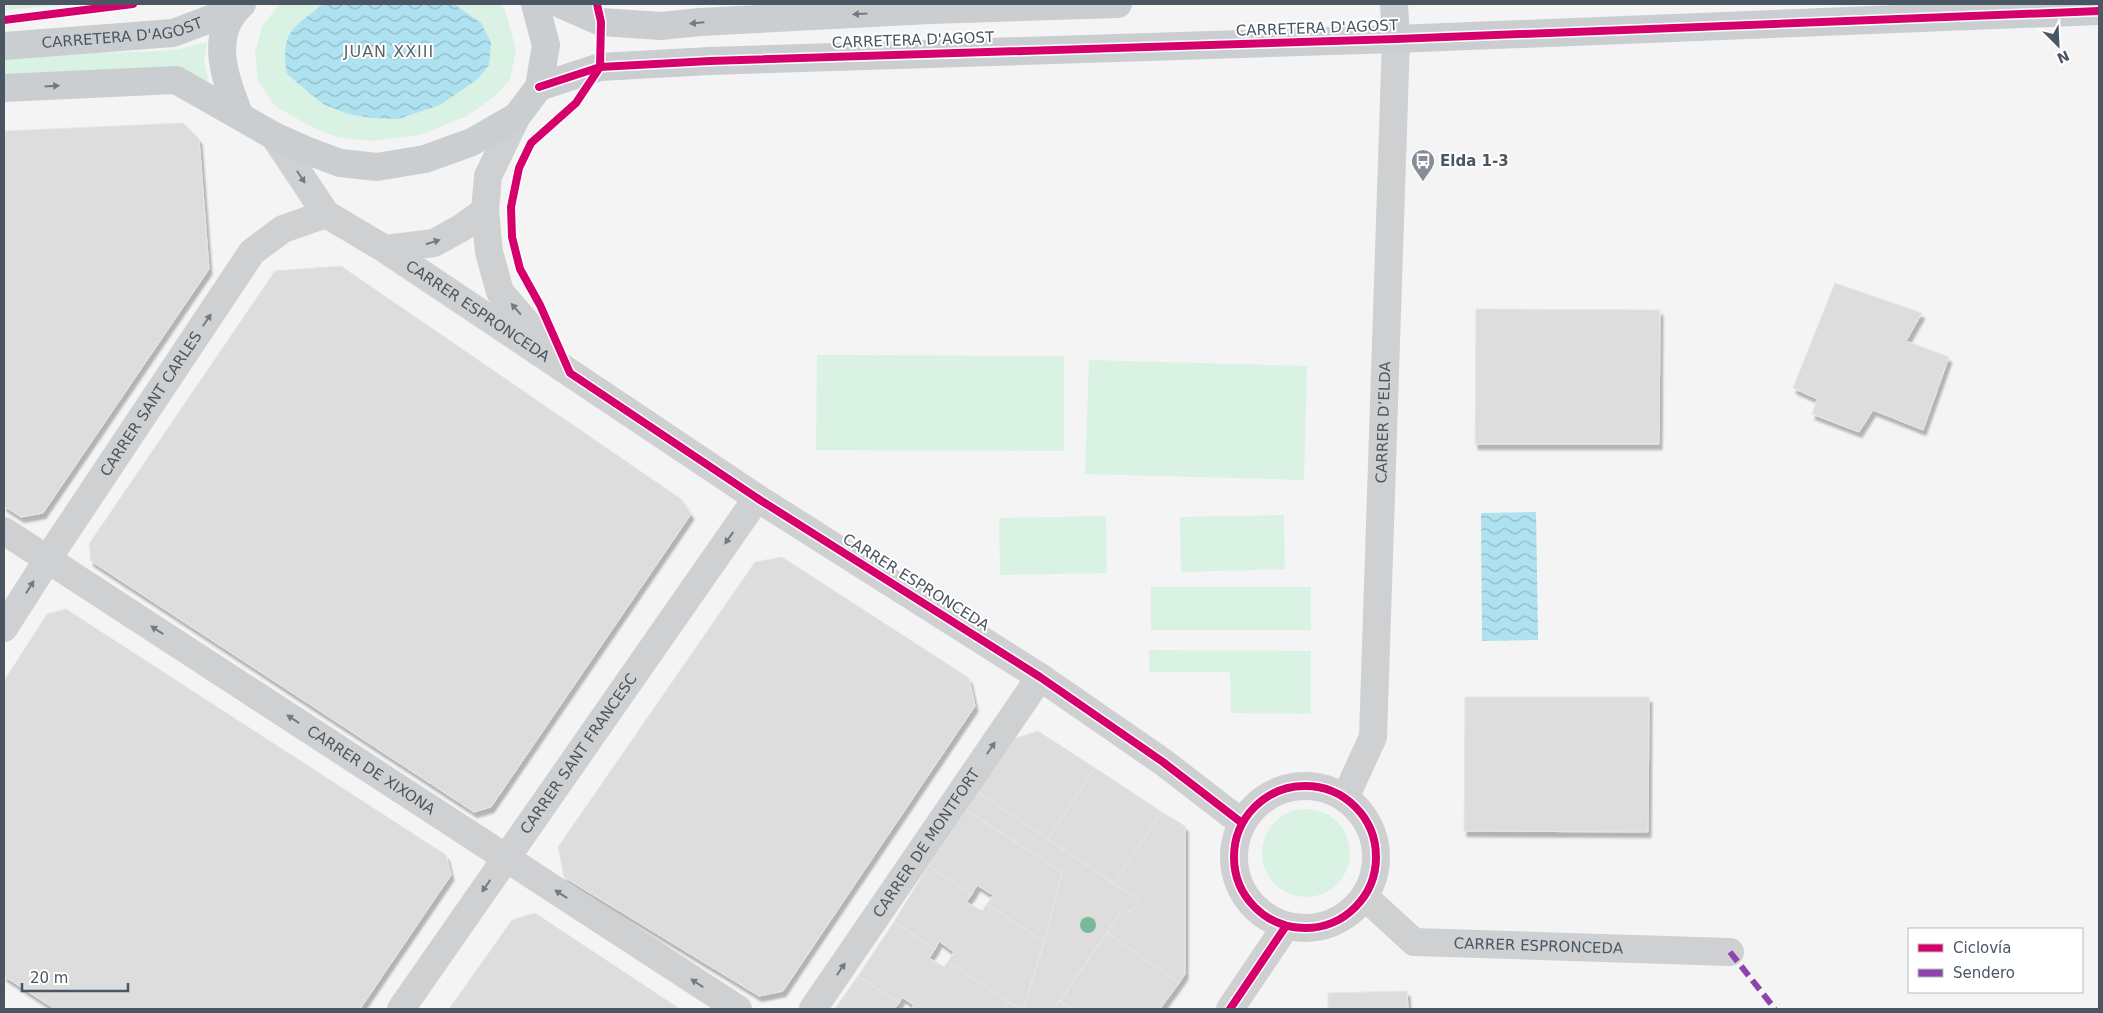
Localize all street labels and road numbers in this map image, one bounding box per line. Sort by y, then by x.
street label: CARRETERA D'AGOST [41,13,206,52]
street label: CARRETERA D'AGOST [1236,16,1399,40]
street label: CARRETERA D'AGOST [832,28,995,52]
street label: CARRER ESPRONCEDA [402,257,554,366]
street label: CARRER SANT CARLES [96,328,206,480]
street label: CARRER D’ELDA [1372,360,1394,484]
street label: CARRER ESPRONCEDA [839,530,993,635]
street label: CARRER SANT FRANCESC [517,670,641,838]
street label: CARRER DE XIXONA [303,722,439,819]
street label: CARRER DE MONTFORT [869,765,984,921]
street label: CARRER ESPRONCEDA [1453,934,1624,958]

